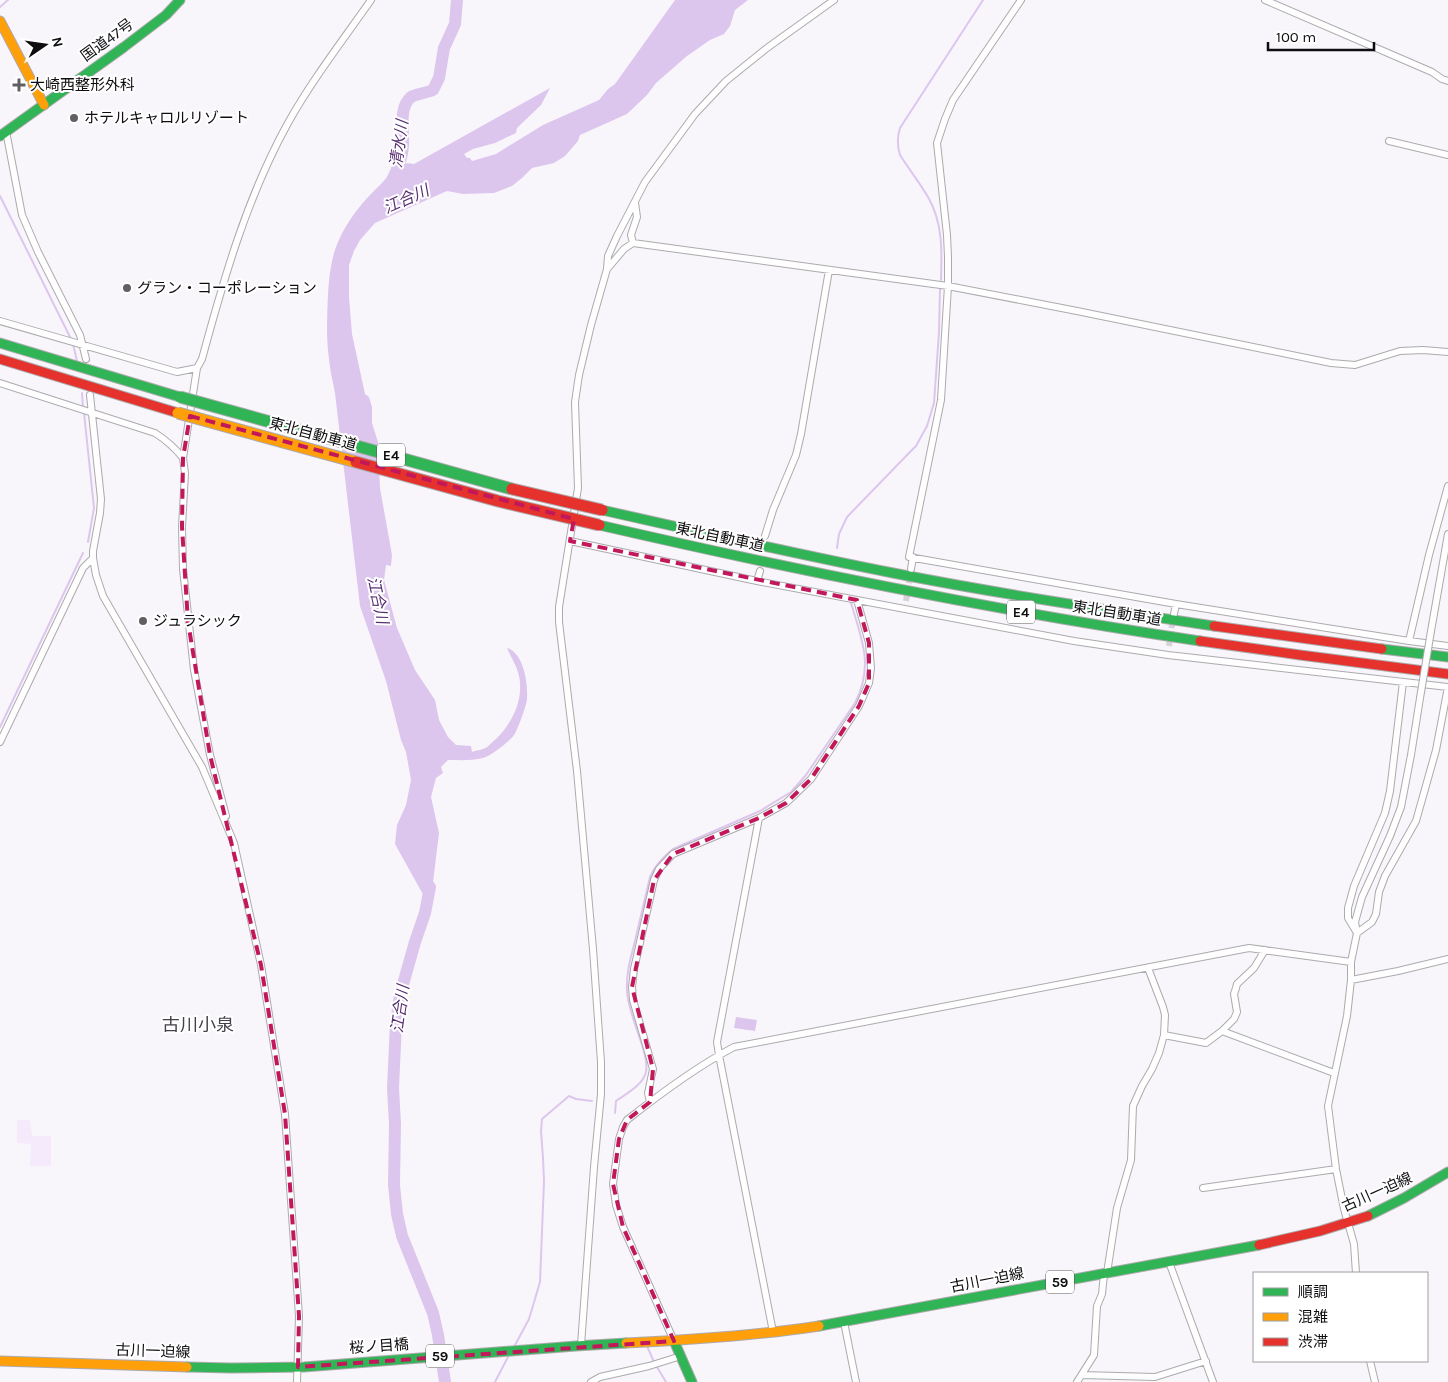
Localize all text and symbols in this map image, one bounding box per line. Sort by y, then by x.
street label: 国道47号 [77,15,137,65]
north arrow [20,20,70,70]
scale bar [1268,20,1374,52]
text: 100 m [1276,28,1316,46]
text: N [48,35,67,49]
place label: 大崎西整形外科 [30,76,135,94]
marker: 大崎西整形外科 [12,78,26,92]
place label: ホテルキャロルリゾート [84,109,249,127]
marker: ホテルキャロルリゾート [68,112,80,124]
water label: 清水川 [386,117,412,169]
water label: 江合川 [380,180,434,217]
place label: グラン・コーポレーション [137,279,317,297]
marker: グラン・コーポレーション [121,282,133,294]
street label: 東北自動車道 [267,414,359,454]
road number: E4 [377,444,405,466]
street label: 東北自動車道 [674,519,766,555]
water label: 江合川 [364,575,393,627]
street label: 東北自動車道 [1071,597,1163,629]
road number: E4 [1007,600,1035,624]
place label: ジュラシック [153,612,242,630]
marker: ジュラシック [137,615,149,627]
water label: 江合川 [387,982,413,1034]
district label: 古川小泉 [162,1014,234,1036]
street label: 古川一迫線 [1339,1169,1415,1215]
street label: 古川一迫線 [948,1264,1026,1296]
road number: 59 [1046,1270,1074,1294]
legend [1253,1272,1428,1362]
text: 順調 [1298,1283,1328,1301]
text: 混雑 [1298,1308,1328,1326]
text: 渋滞 [1298,1333,1328,1351]
street label: 桜ノ目橋 [348,1335,410,1357]
street label: 古川一迫線 [115,1341,191,1361]
road number: 59 [426,1344,454,1368]

